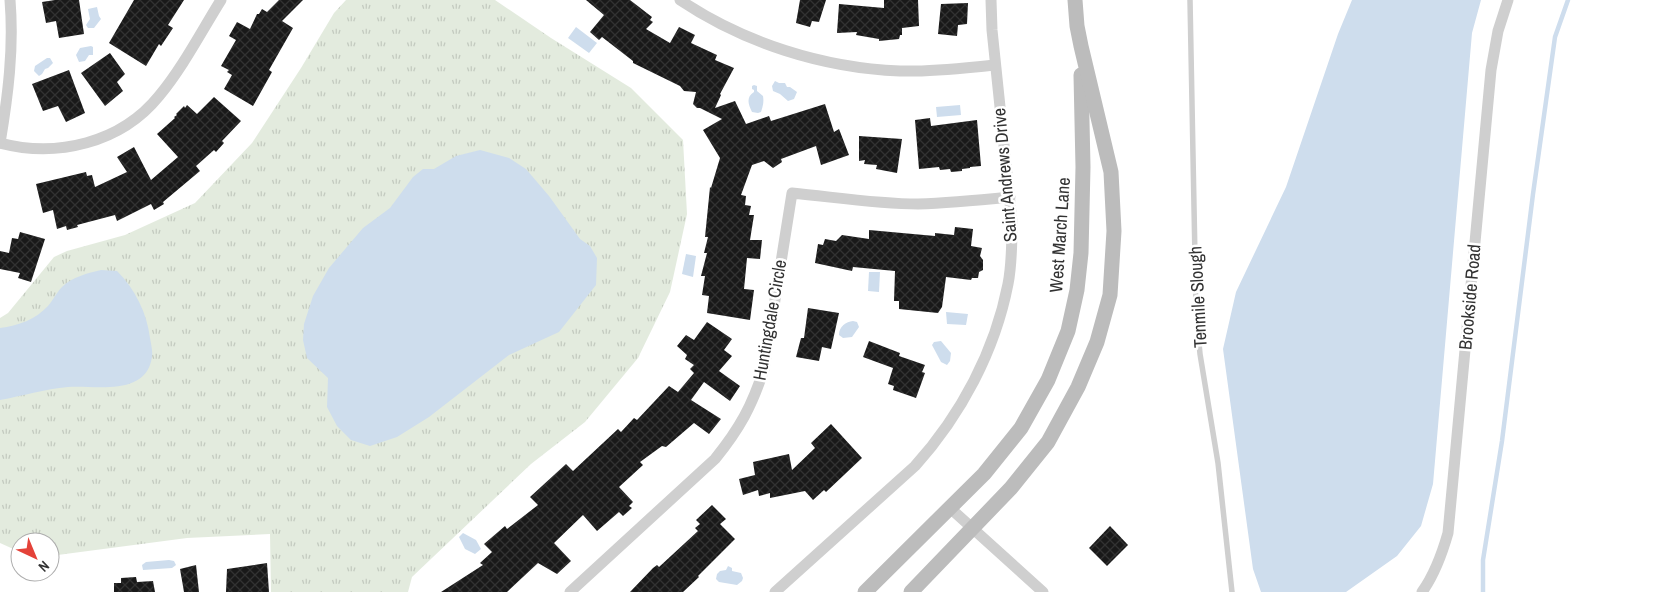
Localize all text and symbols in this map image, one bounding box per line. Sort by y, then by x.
street label: Saint Andrews Drive [986,107,1023,243]
street label: West March Lane [1043,177,1076,293]
street label: Brookside Road [1452,243,1487,351]
street label: Tenmile Slough [1182,246,1213,348]
street label: Huntingdale Circle [747,258,792,382]
north arrow [10,532,60,582]
text: N [35,557,53,576]

